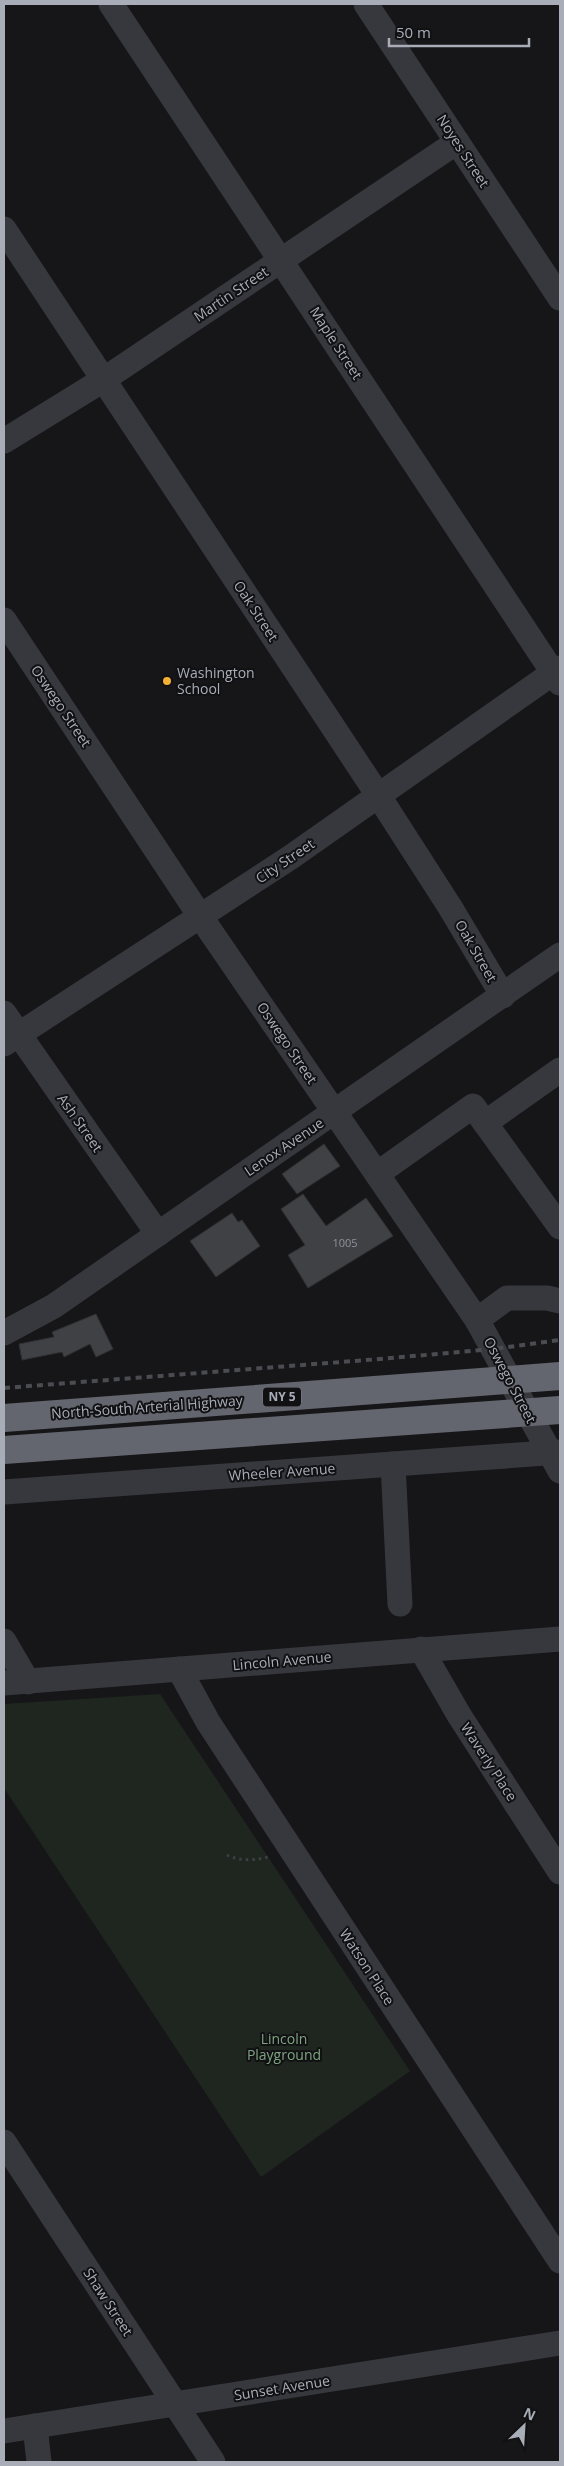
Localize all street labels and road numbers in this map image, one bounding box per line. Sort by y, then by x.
street label: Noyes Street [433,111,494,191]
street label: Martin Street [190,262,272,325]
street label: Maple Street [306,303,367,383]
street label: Oak Street [230,577,283,645]
street label: Oswego Street [27,661,96,750]
street label: City Street [252,834,318,887]
street label: Oak Street [451,916,502,985]
street label: Oswego Street [253,998,322,1087]
street label: Ash Street [53,1090,107,1156]
street label: Lenox Avenue [240,1113,327,1180]
street label: Oswego Street [480,1333,541,1426]
road number: NY 5 [263,1388,301,1406]
street label: North-South Arterial Highway [51,1390,244,1423]
street label: Wheeler Avenue [228,1458,336,1485]
street label: Lincoln Avenue [232,1647,332,1674]
street label: Waverly Place [457,1719,522,1805]
street label: Watson Place [336,1925,399,2009]
street label: Shaw Street [79,2264,138,2339]
street label: Sunset Avenue [233,2371,331,2404]

